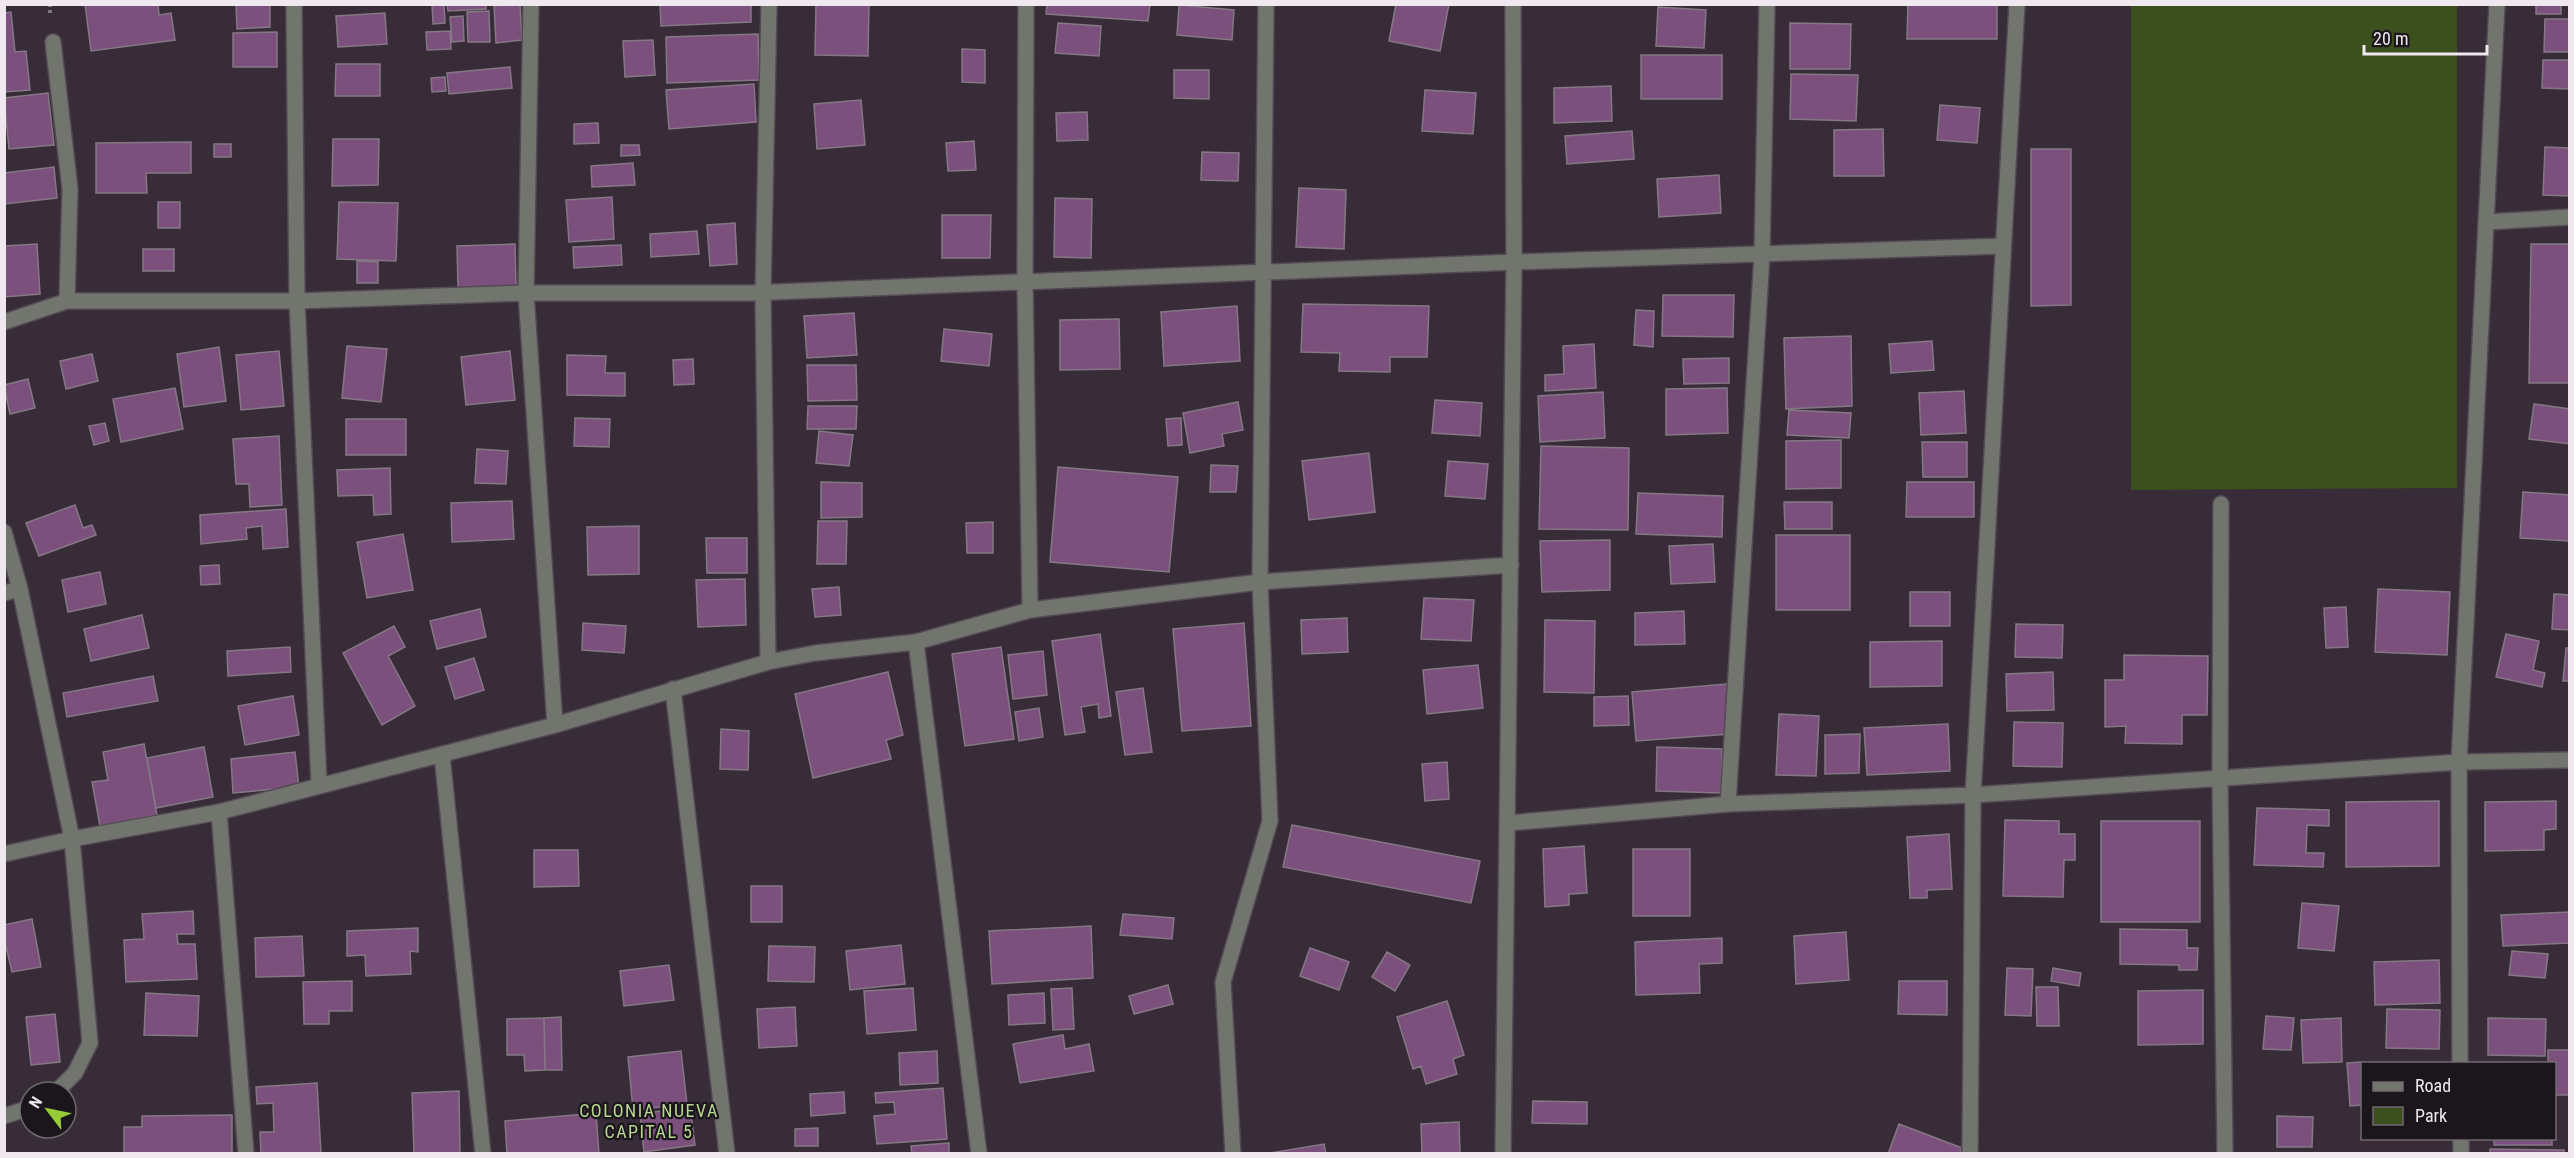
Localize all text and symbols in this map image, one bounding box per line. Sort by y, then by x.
scale bar [2364,18,2487,56]
text: 20 m [2373,28,2408,49]
legend [2361,1062,2556,1140]
text: Road [2415,1075,2451,1096]
north arrow [18,1080,78,1140]
text: N [25,1093,46,1112]
district label: COLONIA NUEVA CAPITAL 5 [579,1100,719,1142]
text: Park [2415,1105,2447,1126]

